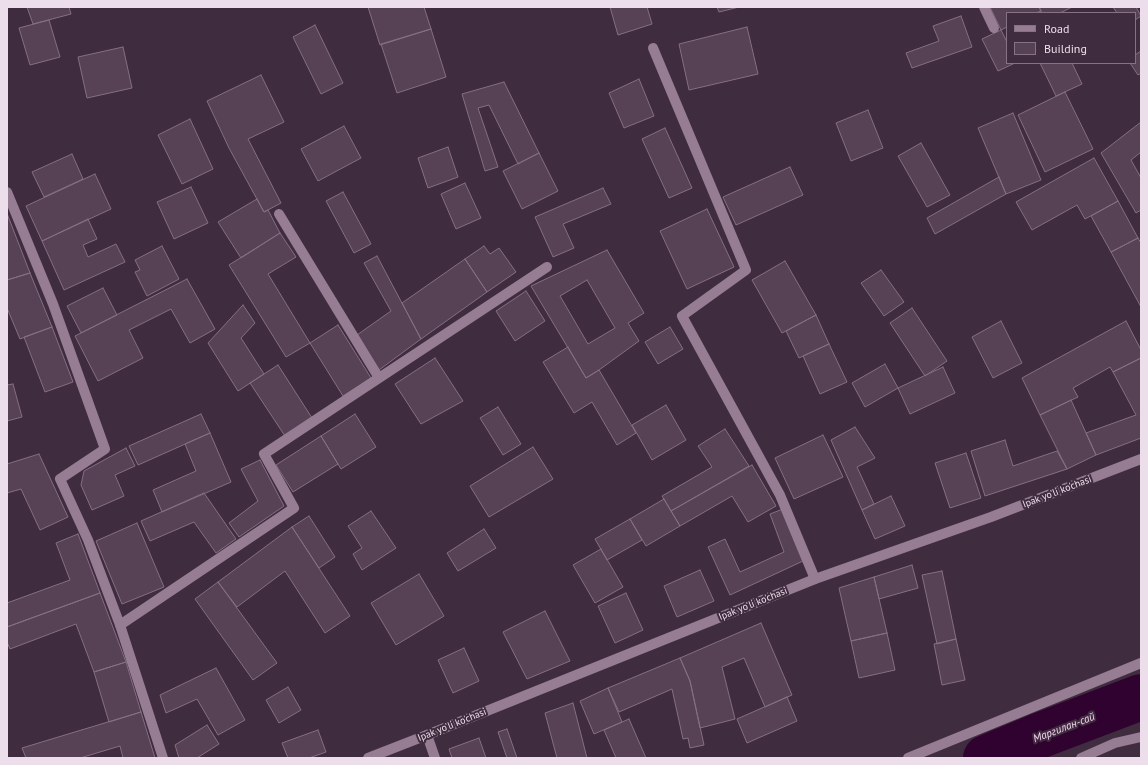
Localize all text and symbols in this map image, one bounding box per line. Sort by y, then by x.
legend [1006,12,1136,64]
text: Road [1044,21,1069,36]
text: Building [1044,41,1087,56]
street label: Ipak yo'li ko'chasi [1021,473,1093,511]
street label: Ipak yo'li ko'chasi [717,585,789,623]
street label: Ipak yo'li ko'chasi [416,706,488,744]
water label: Маргилан-сай [1031,710,1097,746]

